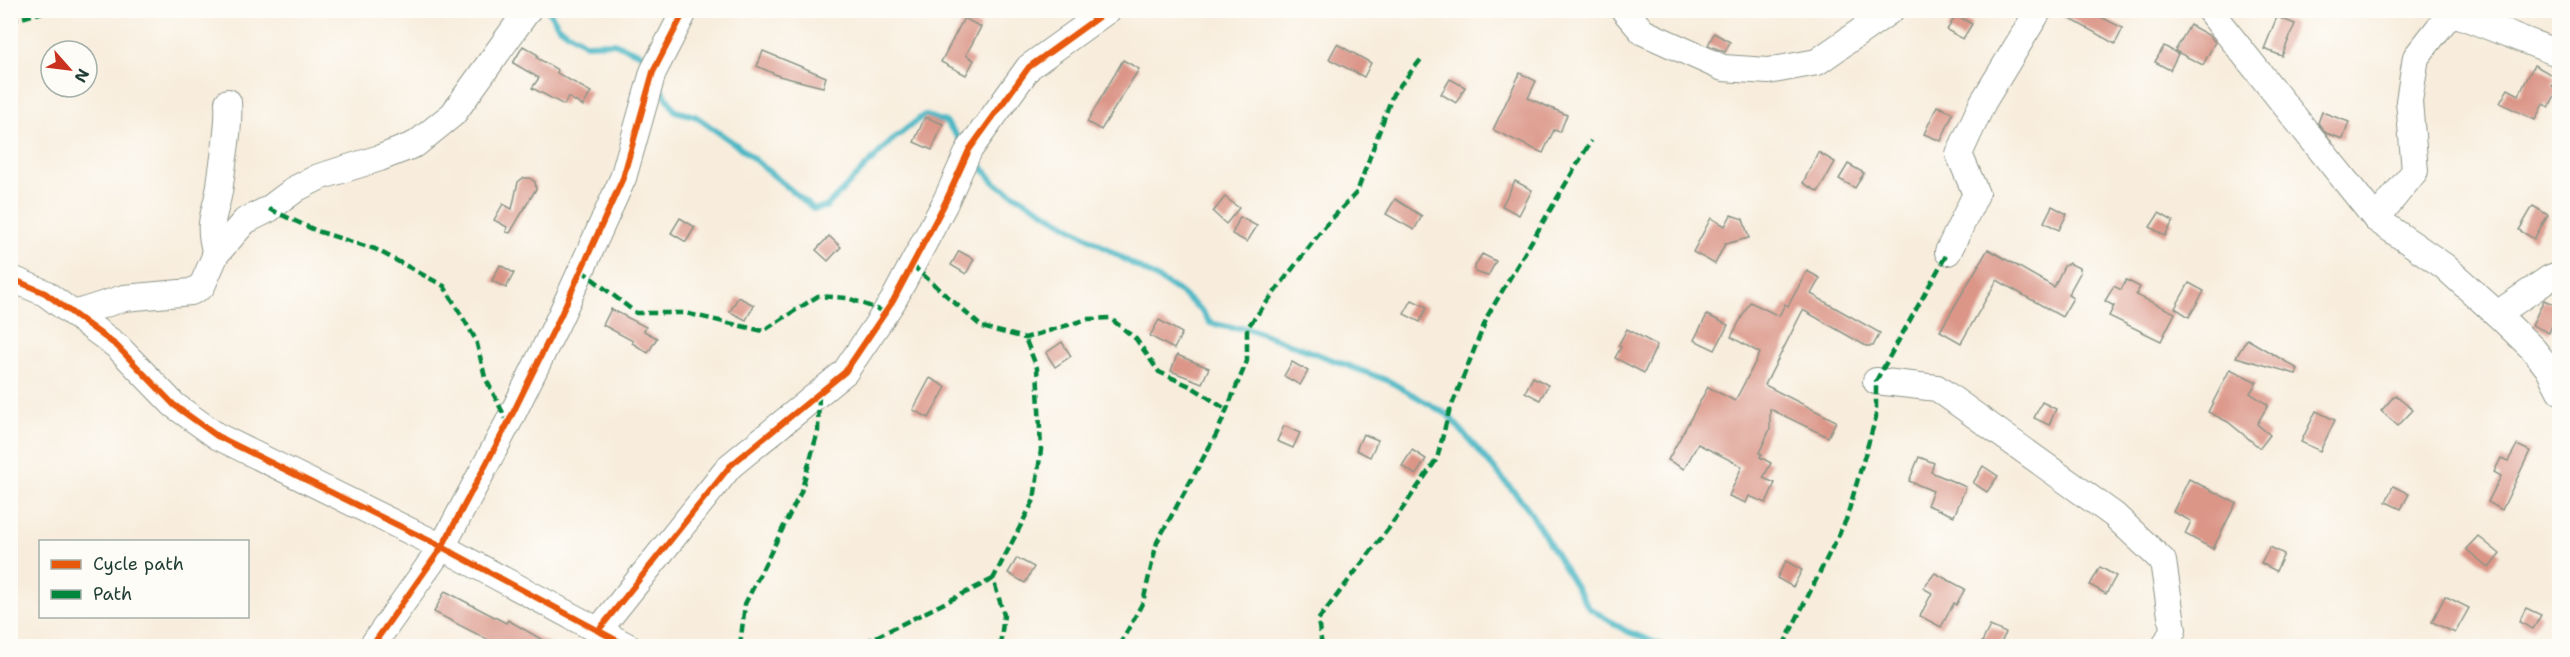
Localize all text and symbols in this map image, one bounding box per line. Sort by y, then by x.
north arrow [39,39,99,99]
text: N [70,65,94,86]
legend [39,540,249,618]
text: Cycle path [93,552,184,576]
text: Path [93,582,132,606]

